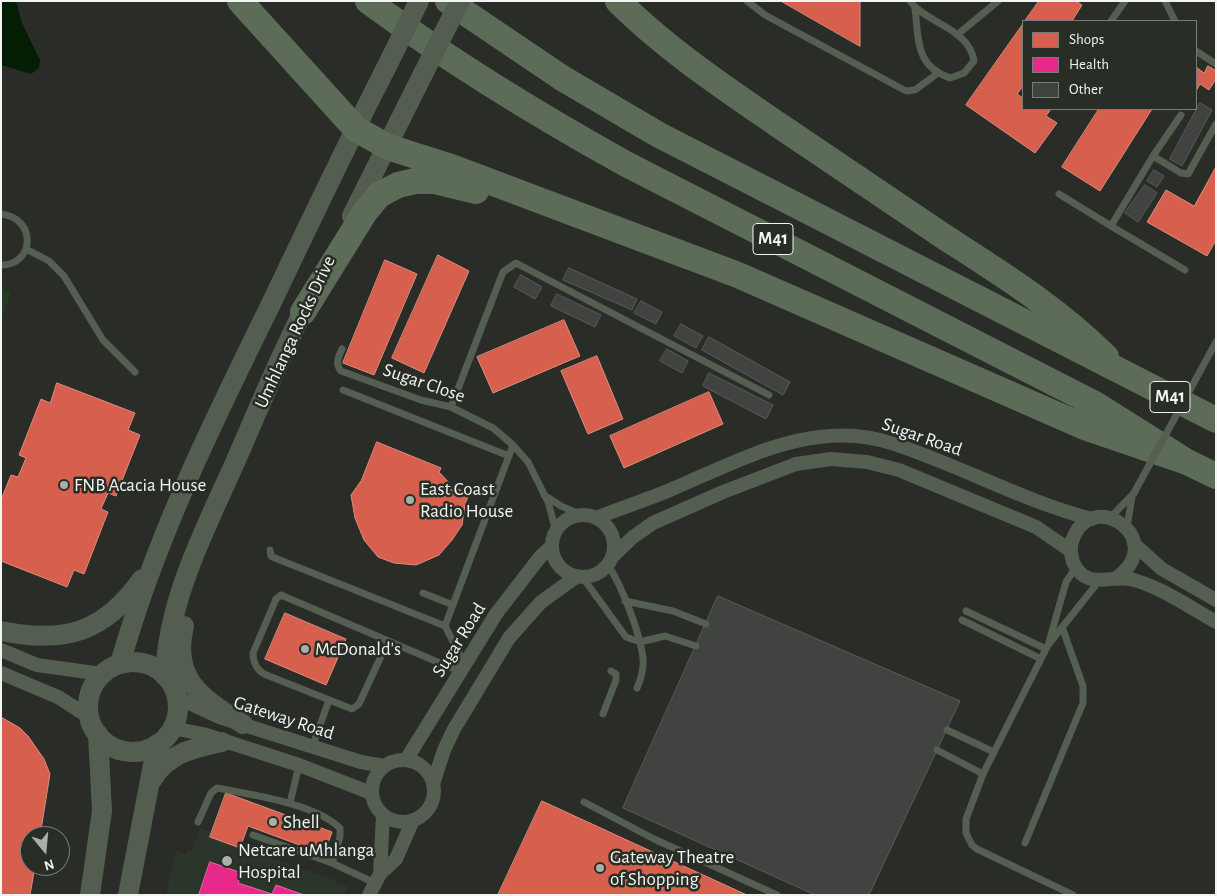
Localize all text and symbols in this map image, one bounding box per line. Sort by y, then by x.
legend [1022,20,1197,110]
text: Shops [1069,32,1104,47]
text: Health [1069,57,1109,72]
text: Other [1069,82,1103,97]
road number: M41 [753,223,793,254]
street label: Umhlanga Rocks Drive [250,252,340,412]
street label: Sugar Close [380,358,468,408]
road number: M41 [1150,382,1190,412]
street label: Sugar Road [879,413,965,461]
place label: FNB Acacia House [74,474,206,496]
place label: East Coast Radio House [420,478,513,522]
marker: FNB Acacia House [58,479,70,491]
marker: East Coast Radio House [404,494,416,506]
street label: Sugar Road [427,599,491,681]
place label: McDonald's [315,638,401,660]
marker: McDonald's [299,643,311,655]
street label: Gateway Road [231,691,337,745]
place label: Shell [283,811,320,833]
marker: Shell [267,816,279,828]
north arrow [20,826,70,876]
place label: Netcare uMhlanga Hospital [238,839,374,883]
place label: Gateway Theatre of Shopping [610,846,734,890]
marker: Netcare uMhlanga Hospital [220,854,234,868]
text: N [42,856,56,873]
marker: Gateway Theatre of Shopping [594,862,606,874]

